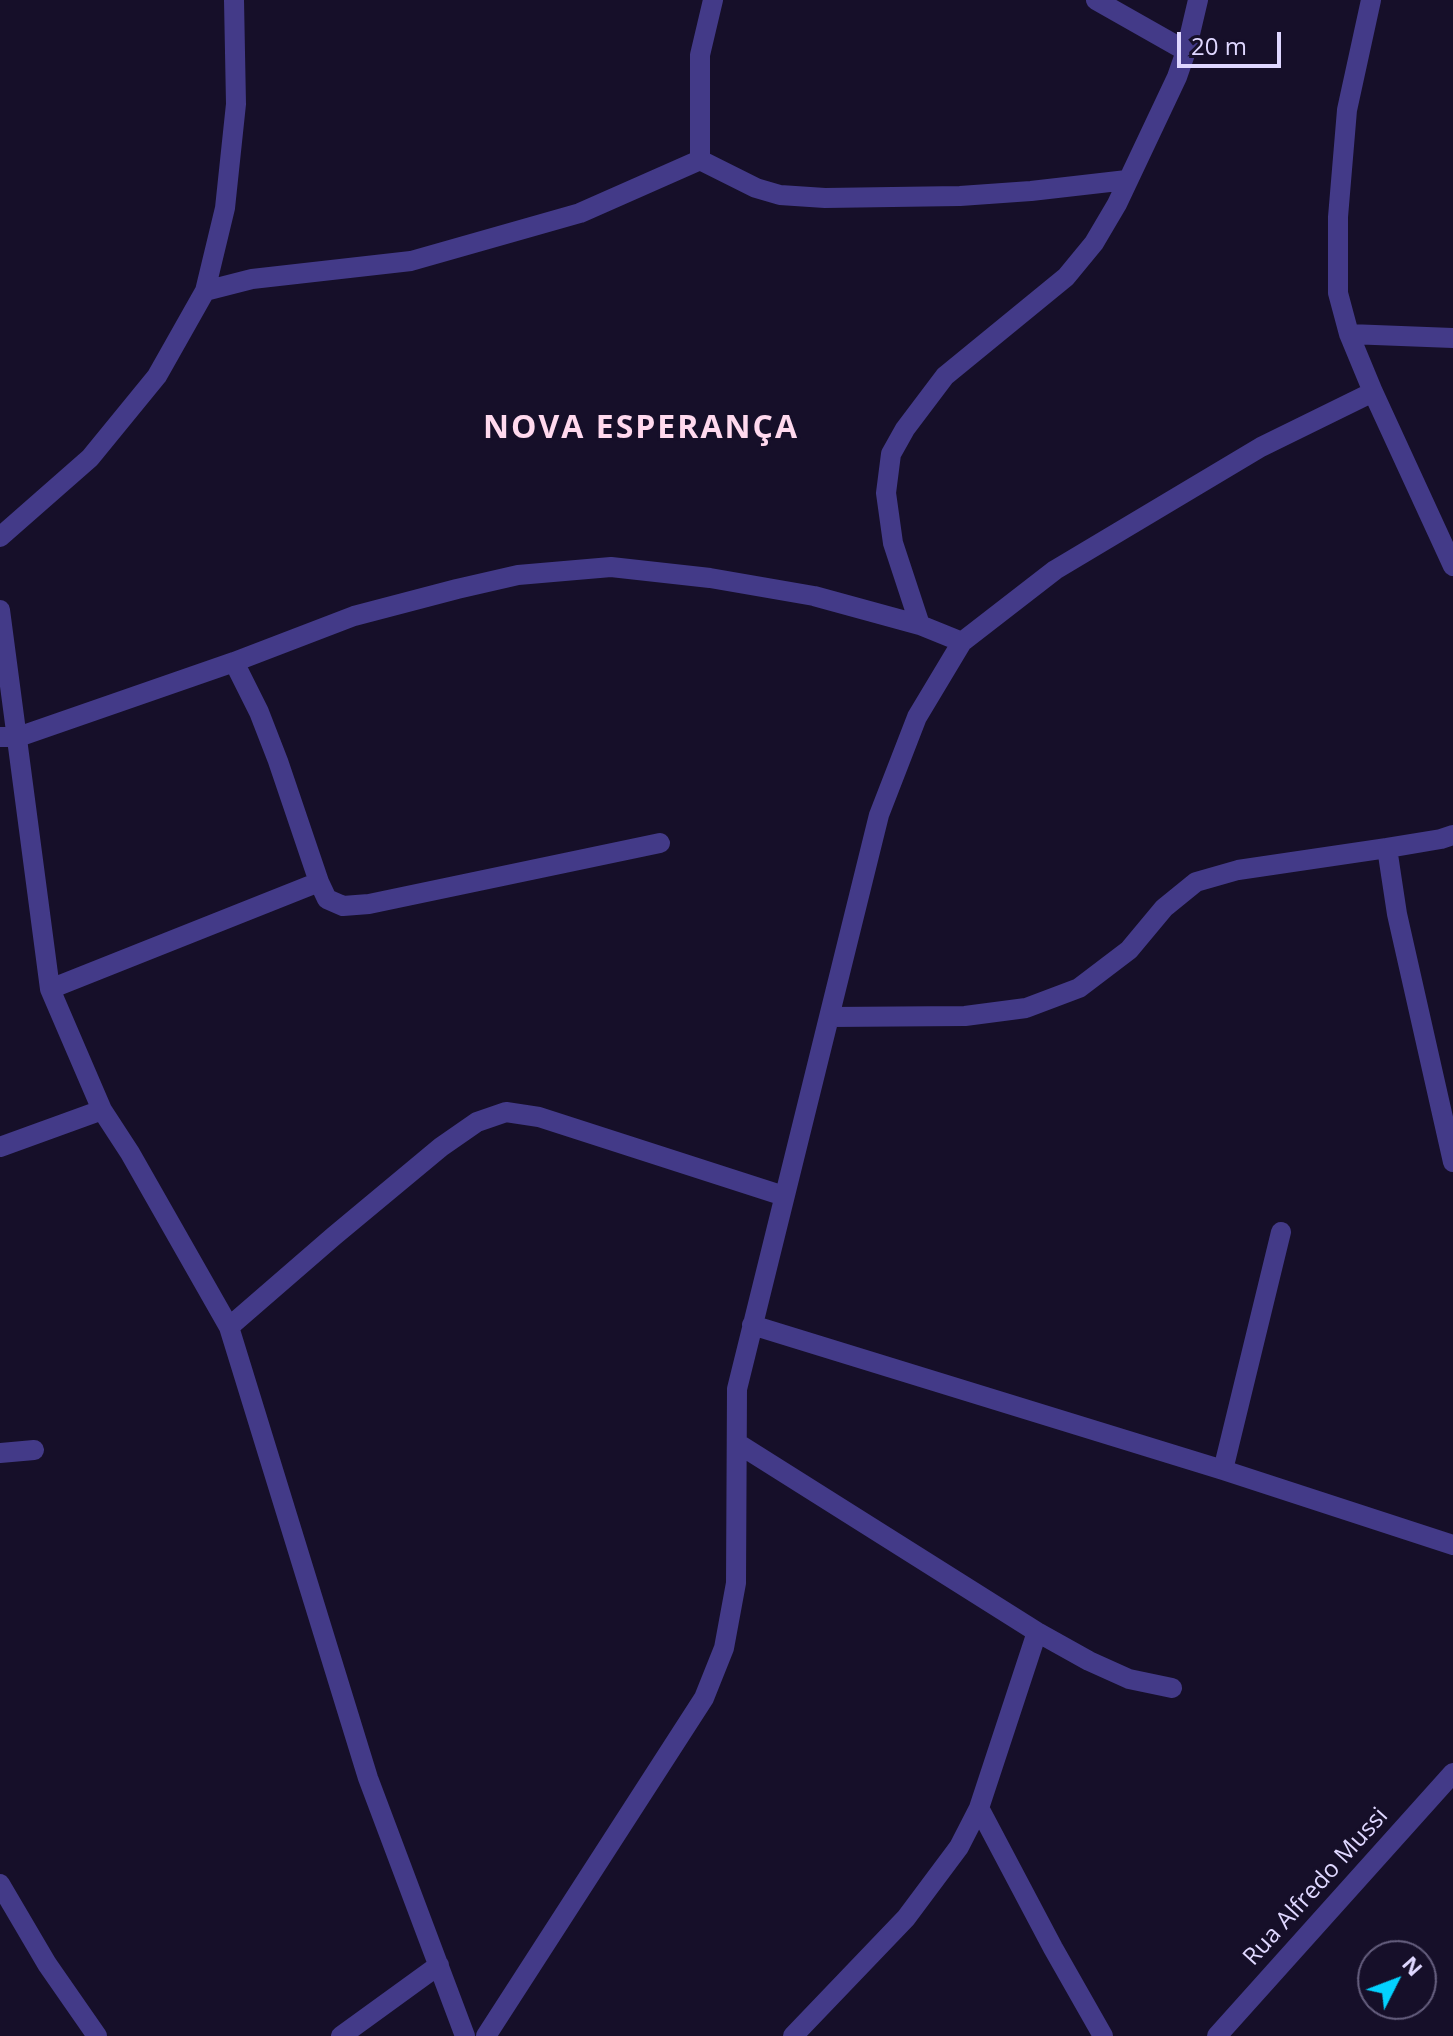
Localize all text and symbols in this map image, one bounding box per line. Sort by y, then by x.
scale bar [1181,16,1285,66]
text: 20 m [1191,29,1247,62]
district label: NOVA ESPERANÇA [483,410,799,448]
street label: Rua Alfredo Mussi [1238,1802,1394,1972]
north arrow [1357,1940,1437,2020]
text: N [1396,1949,1430,1982]

